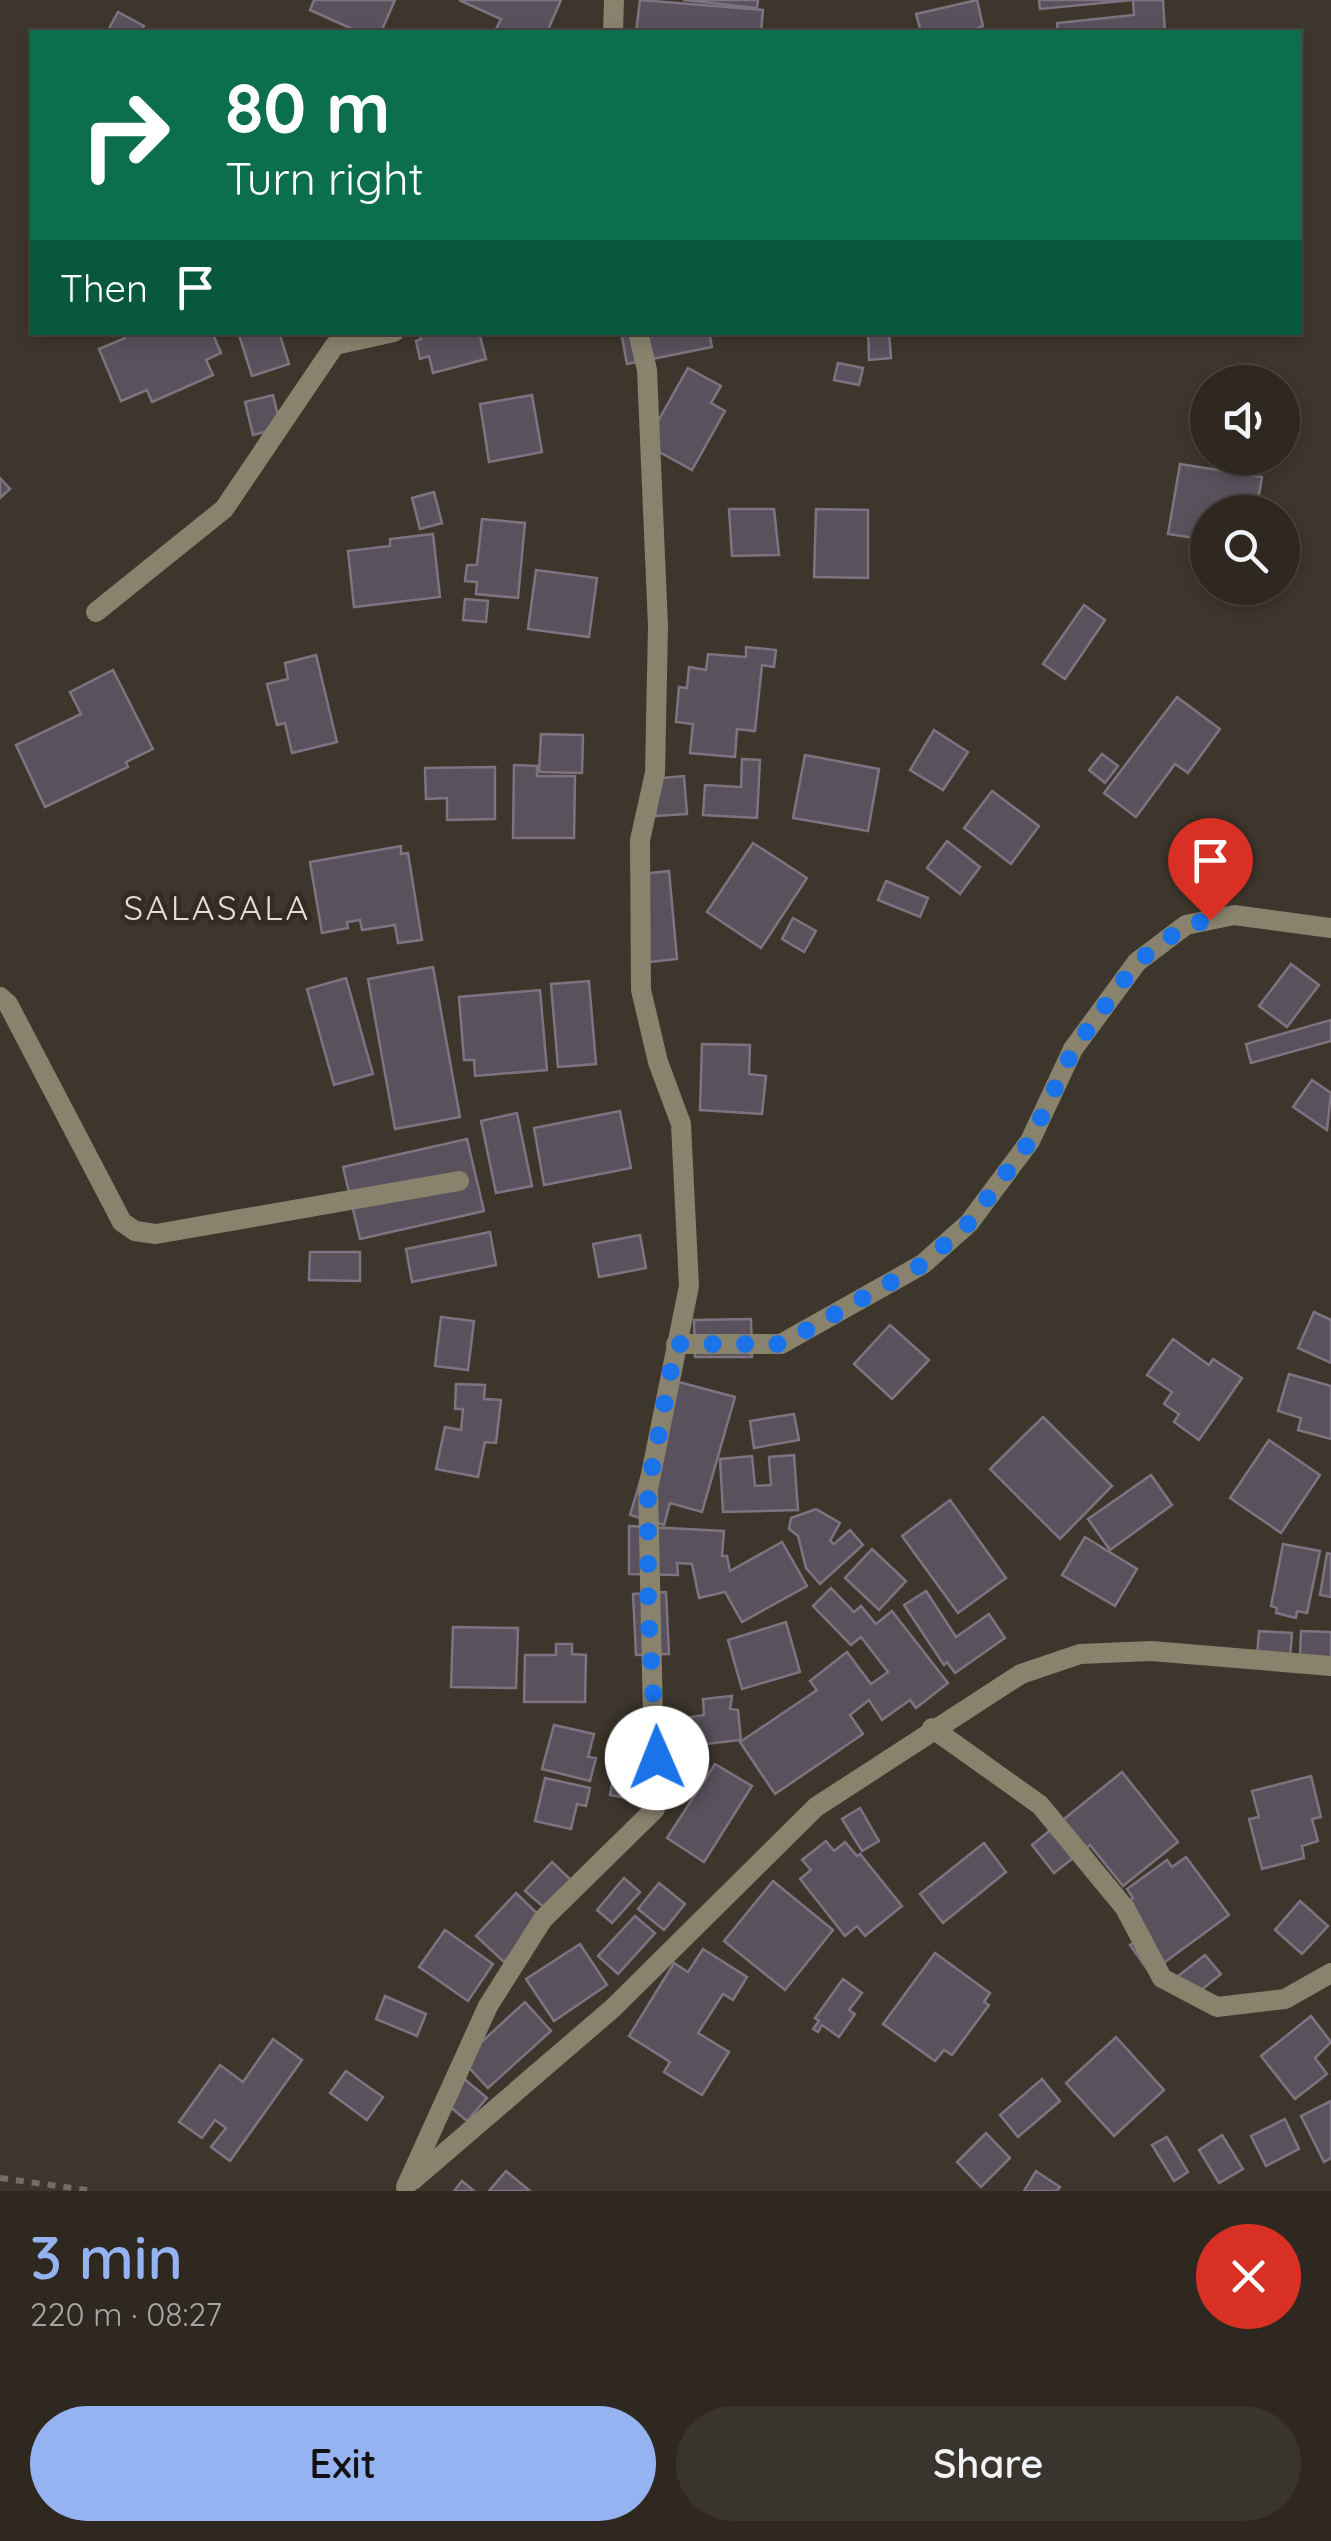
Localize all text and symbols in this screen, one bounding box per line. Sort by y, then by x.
text: 80 m [225,63,390,151]
icon: right [60,70,190,200]
text: Turn right [225,150,424,206]
icon: arrive [168,260,223,315]
text: Then [60,264,148,312]
map controls [1190,365,1300,605]
button: sound [1190,365,1300,475]
button: search [1190,495,1300,605]
pin [1168,818,1253,921]
icon: arrive [1183,833,1238,888]
district label: SALASALA [123,885,311,929]
position arrow [605,1706,709,1810]
text: 3 min [30,2219,183,2294]
button: close [1196,2224,1301,2329]
text: 220 m · 08:27 [30,2294,222,2334]
button: Exit [30,2406,656,2521]
button: Share [676,2406,1301,2521]

